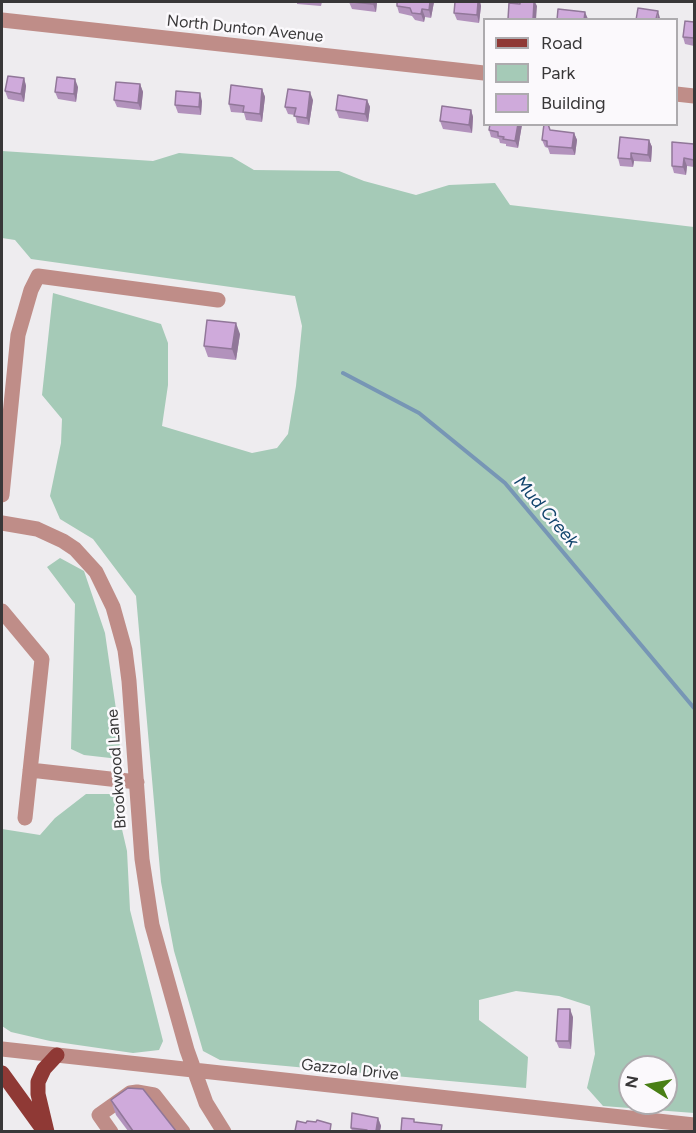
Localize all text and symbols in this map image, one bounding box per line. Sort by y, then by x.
street label: North Dunton Avenue [166,11,324,47]
legend [483,18,678,126]
text: Road [541,32,582,54]
text: Park [541,62,575,84]
text: Building [541,92,606,114]
water label: Mud Creek [509,472,583,552]
street label: Brookwood Lane [103,709,131,829]
street label: Gazzola Drive [300,1055,400,1085]
north arrow [618,1055,678,1115]
text: N [621,1074,642,1090]

